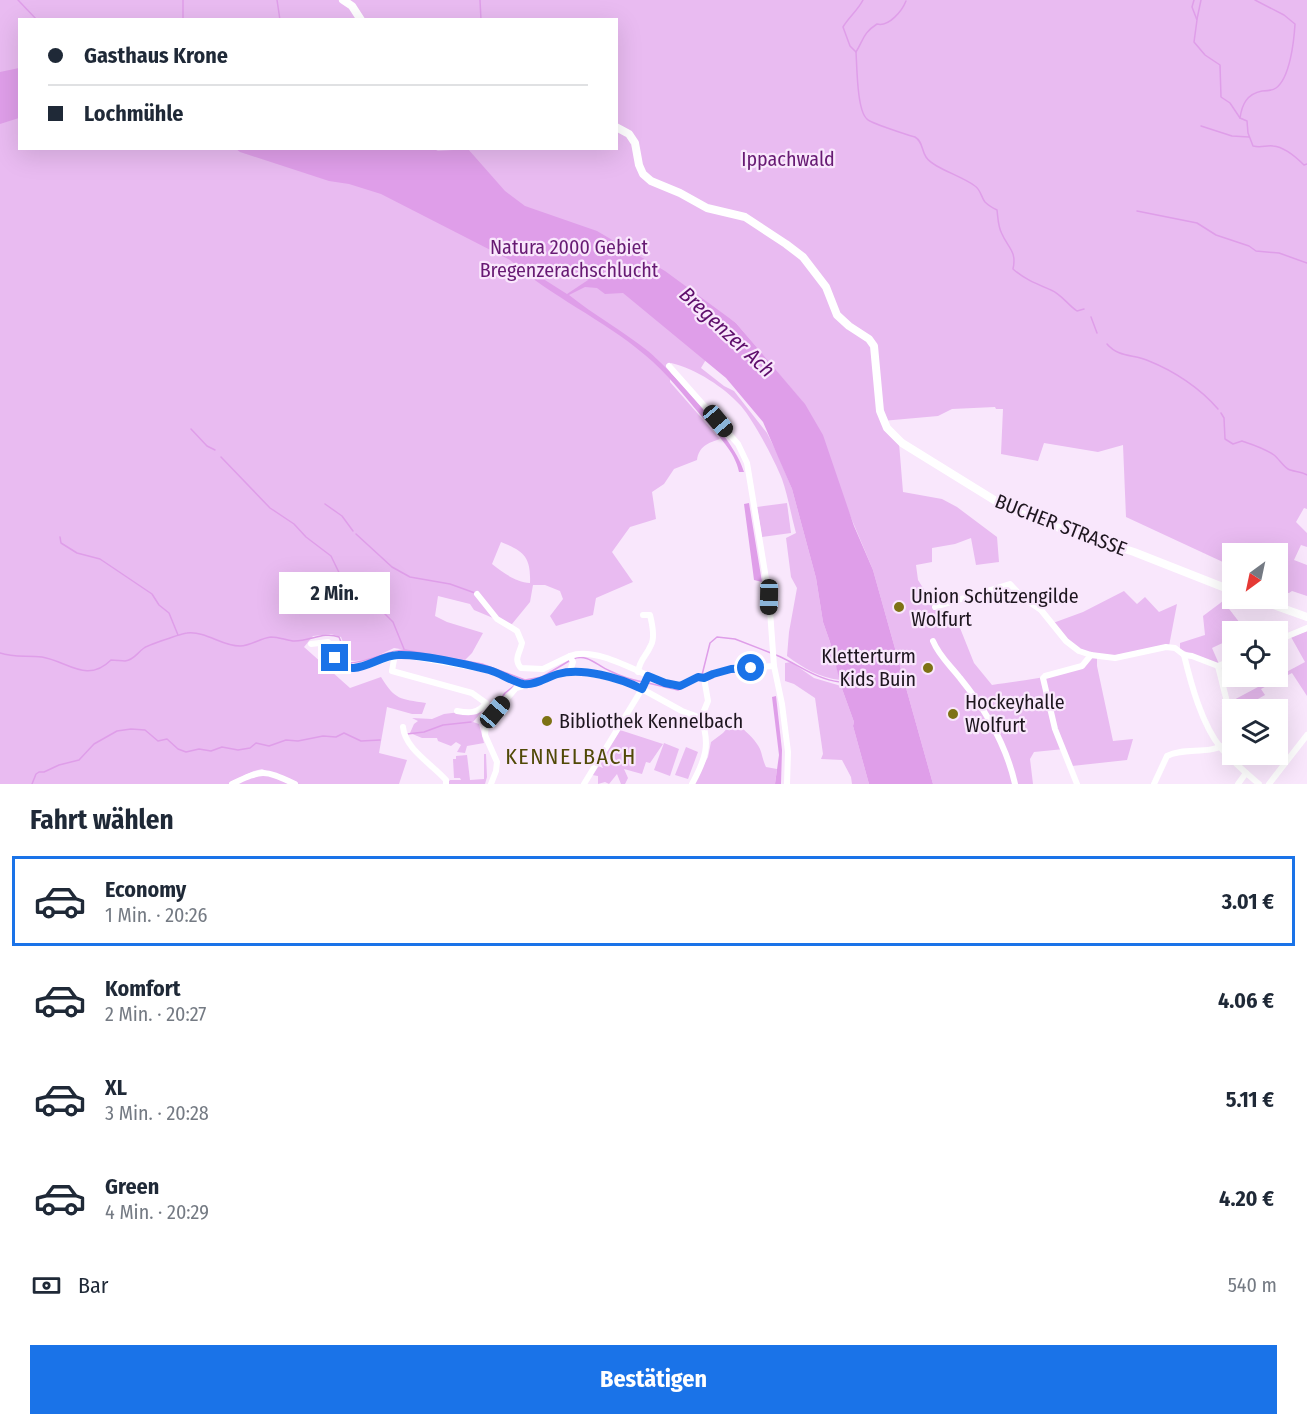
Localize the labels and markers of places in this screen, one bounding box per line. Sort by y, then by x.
place label: Union Schützengilde Wolfurt [911,584,1079,631]
marker: Union Schützengilde Wolfurt [892,600,906,614]
place label: Kletterturm Kids Buin [821,644,916,691]
marker: Kletterturm Kids Buin [921,661,935,675]
place label: Hockeyhalle Wolfurt [965,690,1065,737]
marker: Hockeyhalle Wolfurt [946,707,960,721]
place label: Bibliothek Kennelbach [559,709,743,733]
marker: Bibliothek Kennelbach [540,714,554,728]

